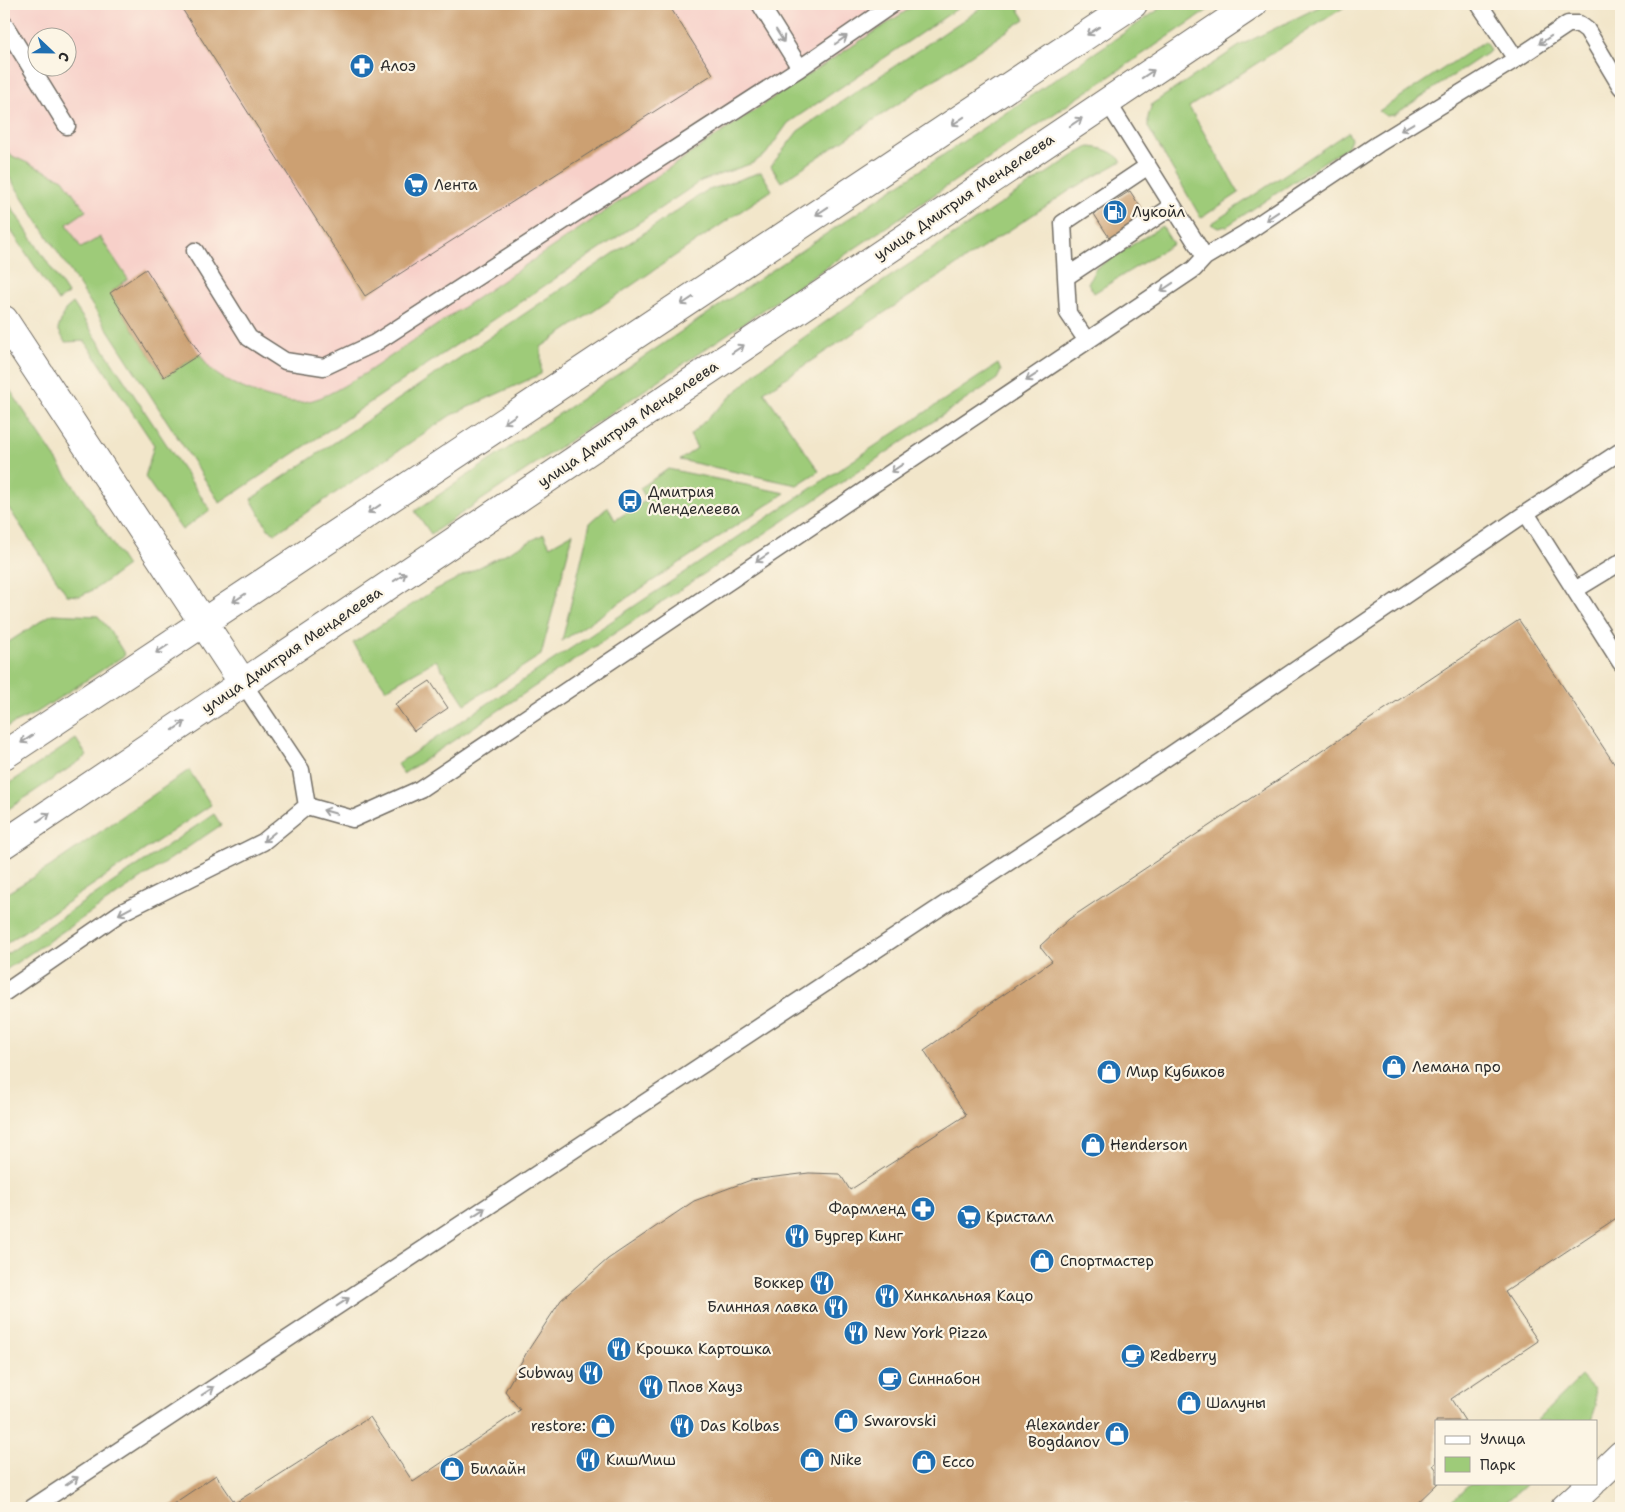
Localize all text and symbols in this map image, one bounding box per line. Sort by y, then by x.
one-way arrow [1086,26,1100,36]
north arrow [28,28,78,78]
one-way arrow [775,29,785,43]
one-way arrow [833,35,847,45]
one-way arrow [1538,35,1552,45]
text: С [54,50,74,64]
pharmacy icon: Алоэ [349,53,375,79]
place label: Алоэ [380,56,416,76]
one-way arrow [1141,68,1155,79]
one-way arrow [951,116,965,126]
one-way arrow [1069,117,1083,127]
one-way arrow [1401,122,1415,132]
street label: улица Дмитрия Менделеева [870,129,1059,265]
supermarket icon: Лента [403,172,429,198]
place label: Лента [434,175,478,195]
fuel station icon: Лукойл [1102,199,1128,225]
place label: Лукойл [1132,202,1186,222]
one-way arrow [816,206,830,216]
one-way arrow [1265,211,1279,221]
one-way arrow [1160,282,1174,292]
one-way arrow [680,296,694,306]
one-way arrow [731,344,745,355]
street label: улица Дмитрия Менделеева [534,356,723,492]
one-way arrow [1025,372,1039,382]
one-way arrow [503,414,517,424]
one-way arrow [890,463,904,473]
place label: Дмитрия Менделеева [648,482,740,519]
bus stop icon: Дмитрия Менделеева [617,488,643,514]
one-way arrow [368,504,382,514]
one-way arrow [755,553,769,564]
one-way arrow [393,572,407,582]
street label: улица Дмитрия Менделеева [198,582,387,718]
one-way arrow [232,593,246,604]
one-way arrow [156,645,170,655]
one-way arrow [172,721,186,731]
one-way arrow [20,734,34,744]
one-way arrow [322,807,338,817]
one-way arrow [37,812,51,822]
one-way arrow [263,831,276,842]
one-way arrow [117,906,132,916]
shop icon: Лемана про [1381,1054,1407,1080]
place label: Лемана про [1412,1057,1501,1077]
shop icon: Мир Кубиков [1096,1059,1122,1085]
place label: Мир Кубиков [1126,1062,1225,1082]
shop icon: Henderson [1080,1132,1106,1158]
place label: Henderson [1110,1135,1188,1155]
pharmacy icon: Фармленд [910,1196,936,1222]
place label: Фармленд [828,1199,906,1219]
supermarket icon: Кристалл [956,1204,982,1230]
one-way arrow [471,1207,485,1217]
place label: Кристалл [986,1207,1055,1227]
restaurant icon: Бургер Кинг [784,1223,810,1249]
place label: Бургер Кинг [814,1226,904,1246]
shop icon: Спортмастер [1029,1248,1055,1274]
place label: Спортмастер [1060,1251,1154,1271]
restaurant icon: Воккер [809,1270,835,1296]
place label: Воккер [754,1273,804,1293]
restaurant icon: Хинкальная Кацо [874,1283,900,1309]
place label: Хинкальная Кацо [904,1286,1033,1306]
restaurant icon: Блинная лавка [823,1294,849,1320]
one-way arrow [336,1297,350,1307]
place label: Блинная лавка [707,1297,819,1317]
restaurant icon: New York Pizza [843,1320,869,1346]
place label: New York Pizza [874,1323,988,1343]
restaurant icon: Крошка Картошка [606,1336,632,1362]
place label: Крошка Картошка [636,1339,772,1359]
cafe icon: Redberry [1120,1343,1146,1369]
place label: Redberry [1150,1346,1217,1366]
restaurant icon: Subway [578,1360,604,1386]
place label: Subway [518,1363,574,1383]
cafe icon: Синнабон [877,1366,903,1392]
place label: Синнабон [908,1369,980,1389]
restaurant icon: Плов Хауз [638,1374,664,1400]
place label: Плов Хауз [668,1377,743,1397]
one-way arrow [200,1386,214,1396]
shop icon: Шалуны [1176,1390,1202,1416]
place label: Шалуны [1206,1393,1266,1413]
shop icon: Swarovski [833,1408,859,1434]
place label: Swarovski [864,1411,936,1431]
shop icon: restore: [590,1413,616,1439]
restaurant icon: Das Kolbas [669,1413,695,1439]
place label: Alexander Bogdanov [1025,1415,1100,1452]
place label: restore: [531,1416,586,1436]
place label: Das Kolbas [700,1416,780,1436]
legend [1435,1420,1598,1484]
shop icon: Alexander Bogdanov [1104,1421,1130,1447]
text: Улица [1480,1429,1526,1449]
restaurant icon: КишМиш [575,1447,601,1473]
shop icon: Nike [799,1447,825,1473]
shop icon: Ecco [911,1449,937,1475]
place label: КишМиш [606,1450,676,1470]
place label: Nike [830,1450,862,1470]
place label: Ecco [942,1452,975,1472]
text: Парк [1480,1455,1516,1475]
shop icon: Билайн [439,1456,465,1482]
place label: Билайн [470,1459,526,1479]
one-way arrow [65,1476,79,1486]

